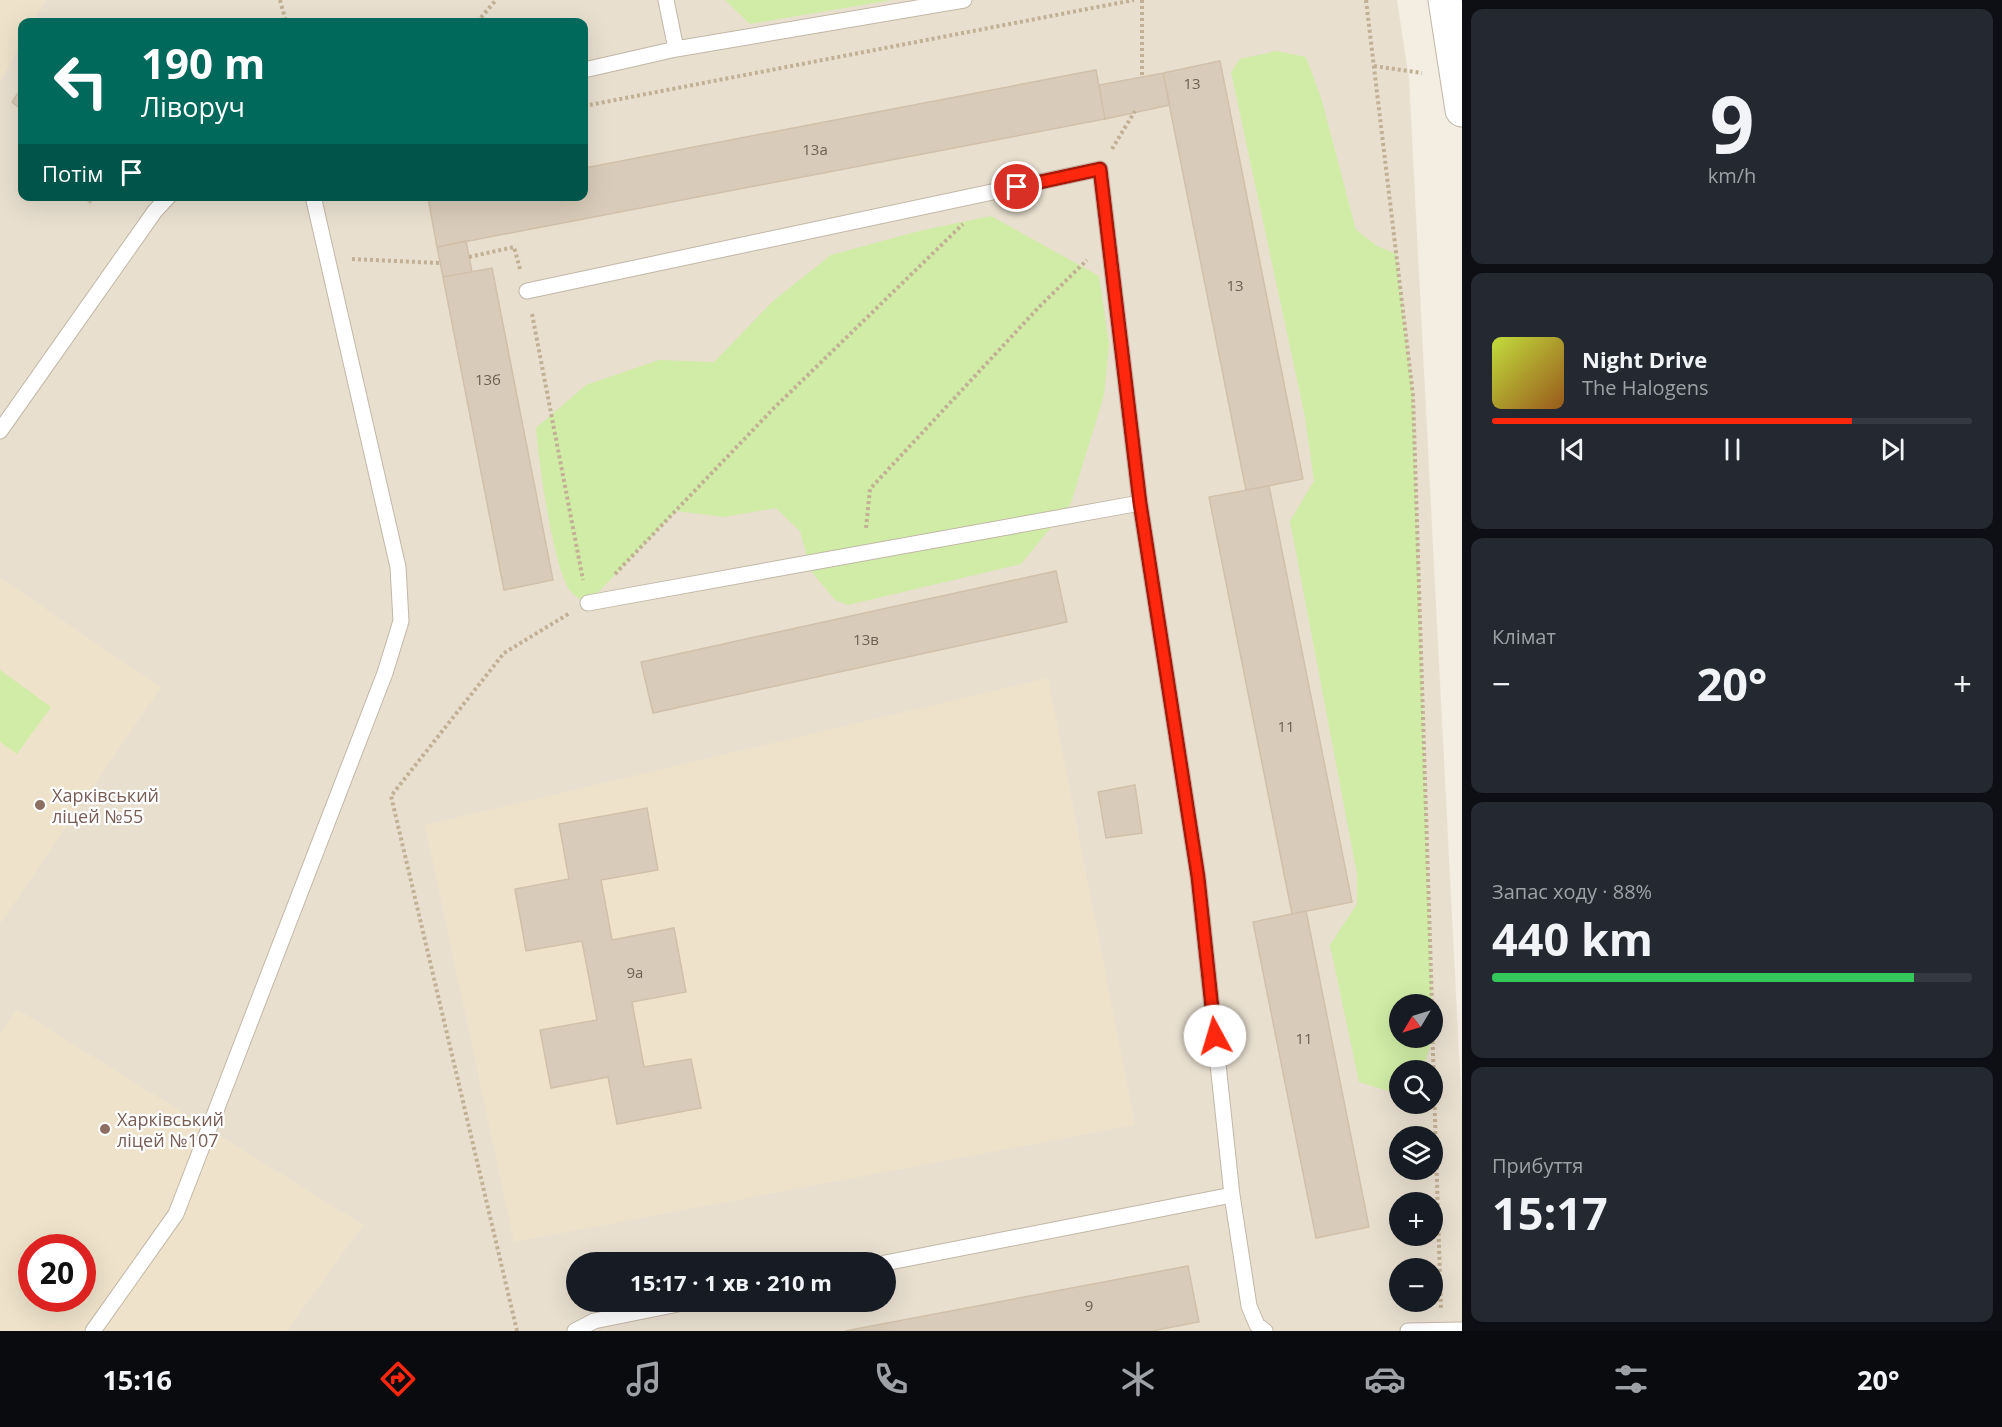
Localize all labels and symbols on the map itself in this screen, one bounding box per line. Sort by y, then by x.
house number: 13 [1183,73,1201,93]
house number: 13а [802,139,828,159]
pin [991,161,1042,212]
house number: 13 [1226,275,1244,295]
house number: 13б [475,369,501,389]
house number: 13в [853,629,879,649]
house number: 11 [1277,716,1295,736]
place label: Харківський ліцей №55 [52,783,159,828]
marker: Харківський ліцей №55 [33,798,47,812]
house number: 9а [627,962,643,982]
north arrow [1389,994,1443,1048]
position arrow [1183,1004,1247,1068]
house number: 11 [1295,1028,1313,1048]
place label: Харківський ліцей №107 [117,1107,224,1152]
marker: Харківський ліцей №107 [98,1122,112,1136]
speed limit sign: 20 [18,1234,96,1312]
house number: 9 [1085,1295,1093,1315]

